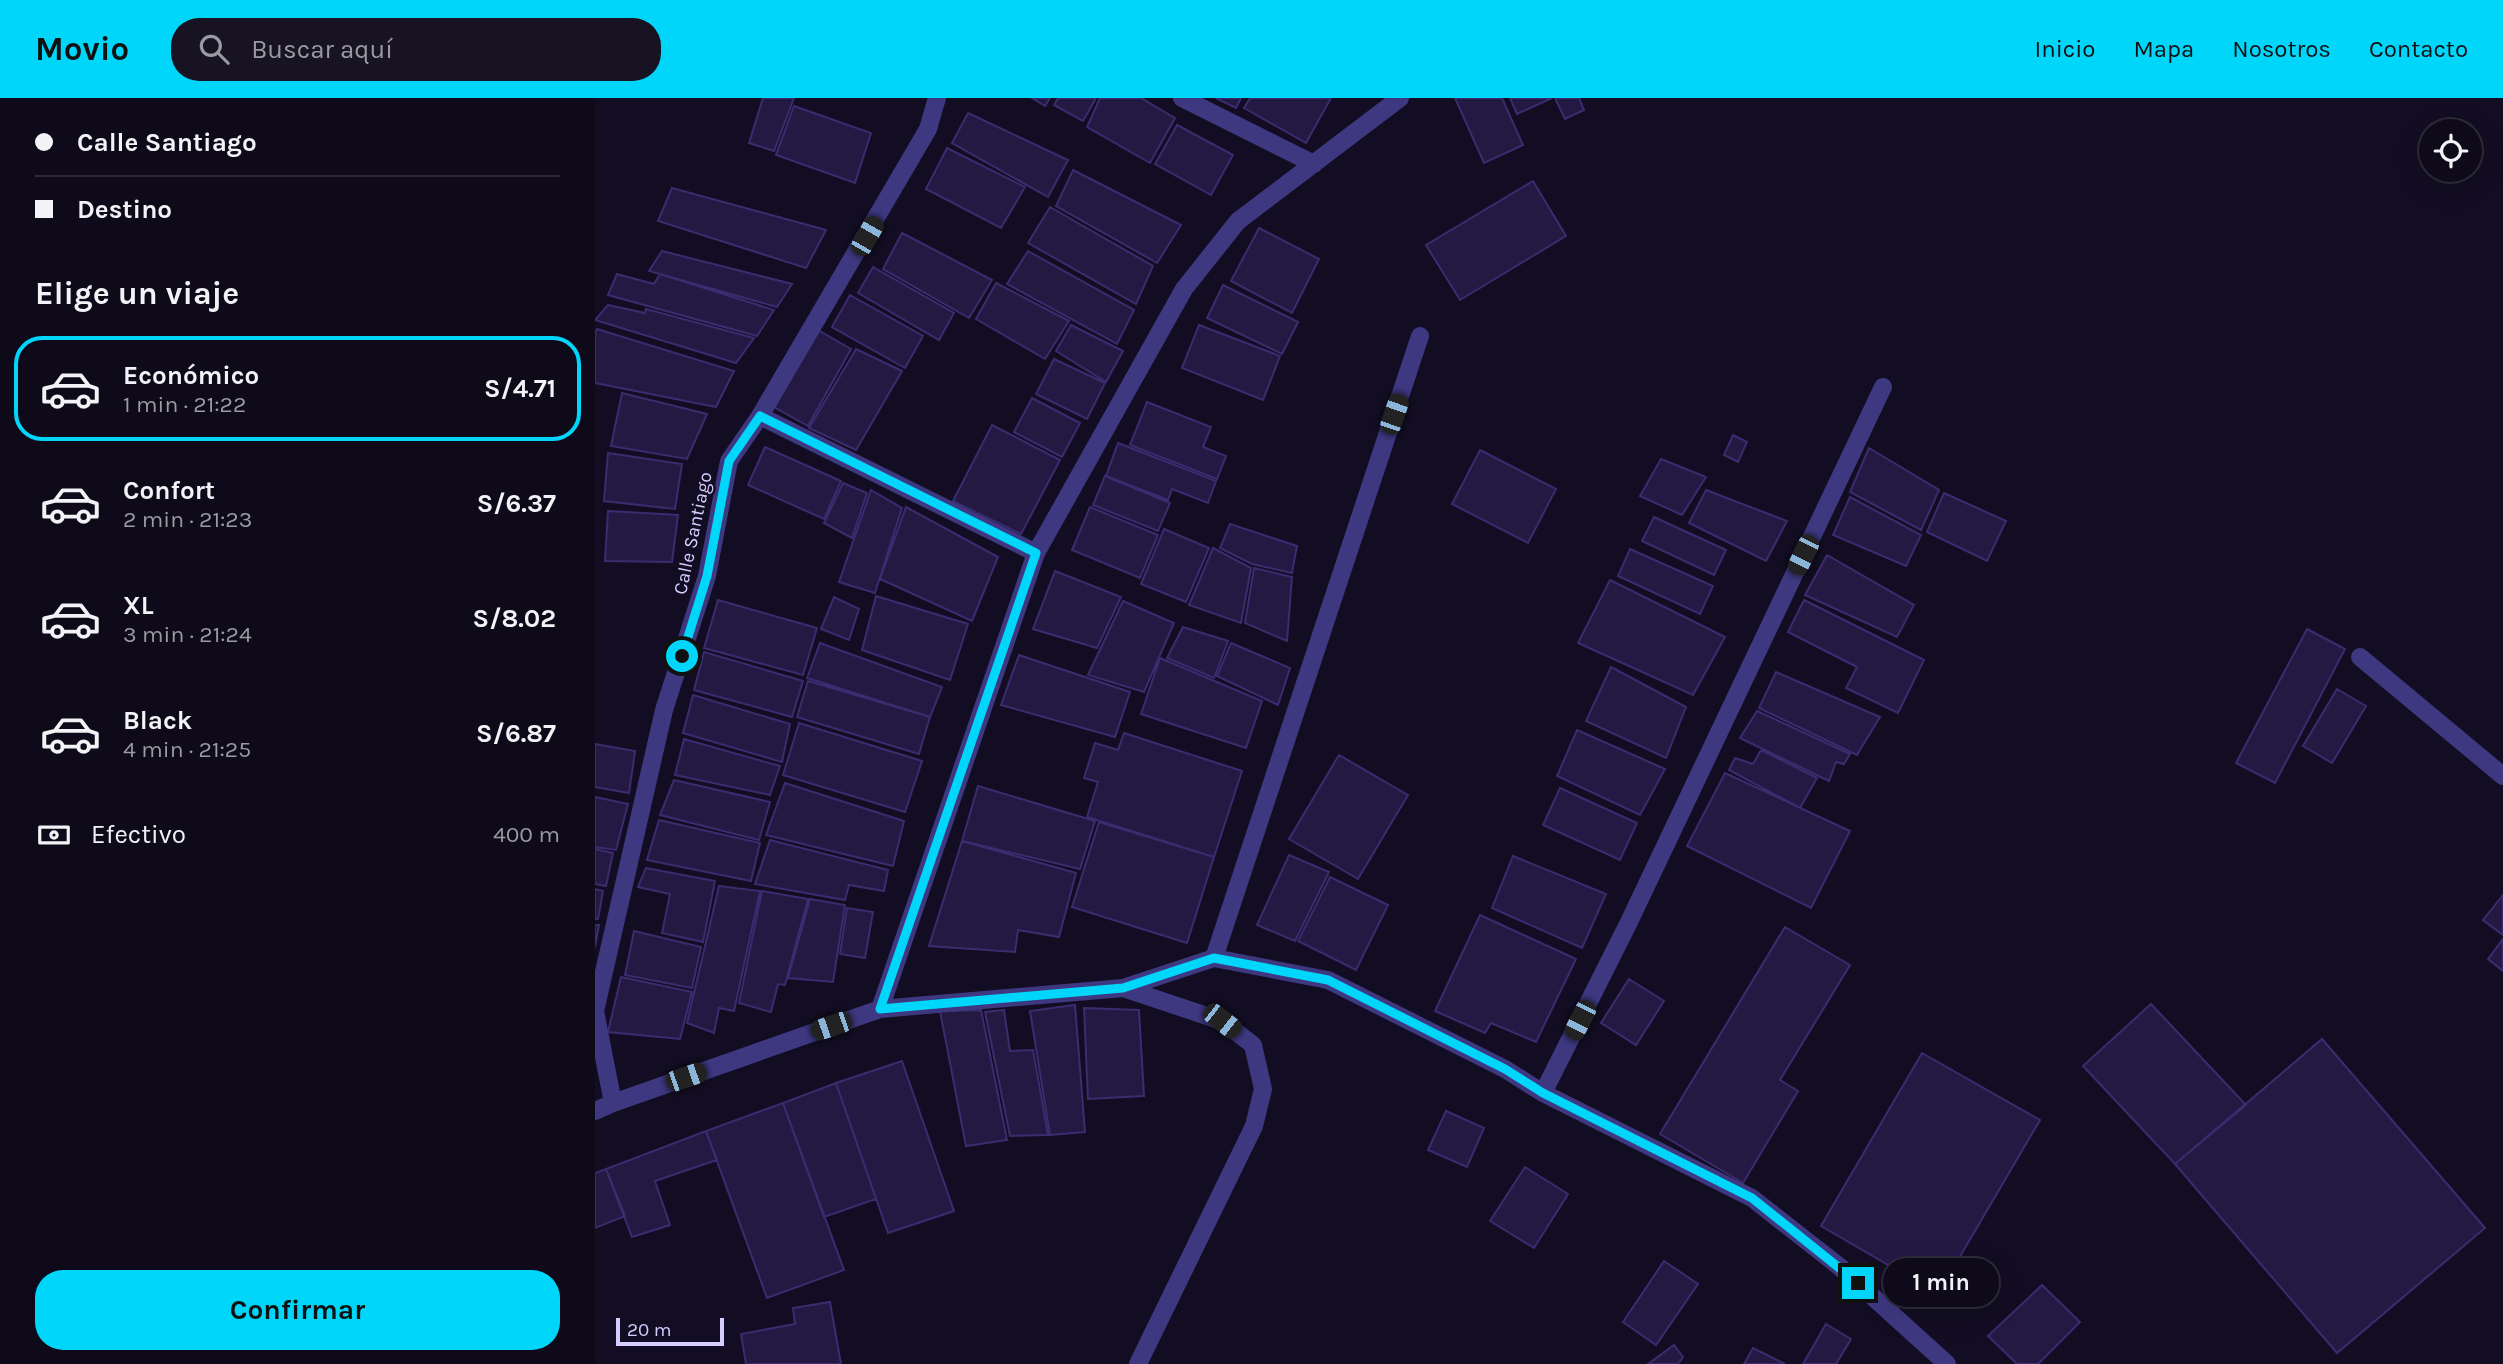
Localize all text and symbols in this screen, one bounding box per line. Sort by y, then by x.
search box [171,18,661,81]
text: Movio [35,30,129,68]
icon: search [195,30,233,68]
text: Buscar aquí [251,34,393,65]
text: Inicio [2034,35,2095,63]
text: Mapa [2133,35,2194,63]
text: Nosotros [2232,35,2331,63]
text: Contacto [2369,35,2468,63]
map controls [2419,119,2482,182]
button: locate [2419,119,2482,182]
text: Calle Santiago [77,127,257,158]
text: Destino [77,194,172,225]
car [848,213,887,259]
text: Elige un viaje [35,275,239,312]
icon: car [39,357,102,420]
text: Económico [123,360,259,391]
text: S/4.71 [484,373,556,404]
text: 1 min · 21:22 [123,391,246,418]
car [1378,391,1411,437]
street label: Calle Santiago [669,470,717,597]
icon: car [39,472,102,535]
text: Confort [123,475,215,506]
text: S/6.37 [477,488,556,519]
text: 2 min · 21:23 [123,506,252,533]
car [1785,532,1822,578]
icon: car [39,587,102,650]
text: XL [123,590,154,621]
text: S/8.02 [473,603,556,634]
text: 3 min · 21:24 [123,621,252,648]
route start [666,640,698,672]
icon: car [39,702,102,765]
text: Black [123,705,192,736]
text: S/6.87 [476,718,556,749]
text: 4 min · 21:25 [123,736,251,763]
icon: cash [35,816,73,854]
text: Efectivo [91,819,186,850]
text: 400 m [493,821,560,848]
car [1562,997,1599,1043]
car [1199,1000,1246,1042]
car [808,1009,855,1043]
car [663,1060,710,1094]
callout: 1 min [1883,1258,1998,1308]
route end [1842,1267,1874,1299]
text: 1 min [1912,1269,1970,1296]
button: Confirmar [35,1270,560,1350]
scale bar [616,1315,725,1347]
text: 20 m [627,1319,672,1341]

